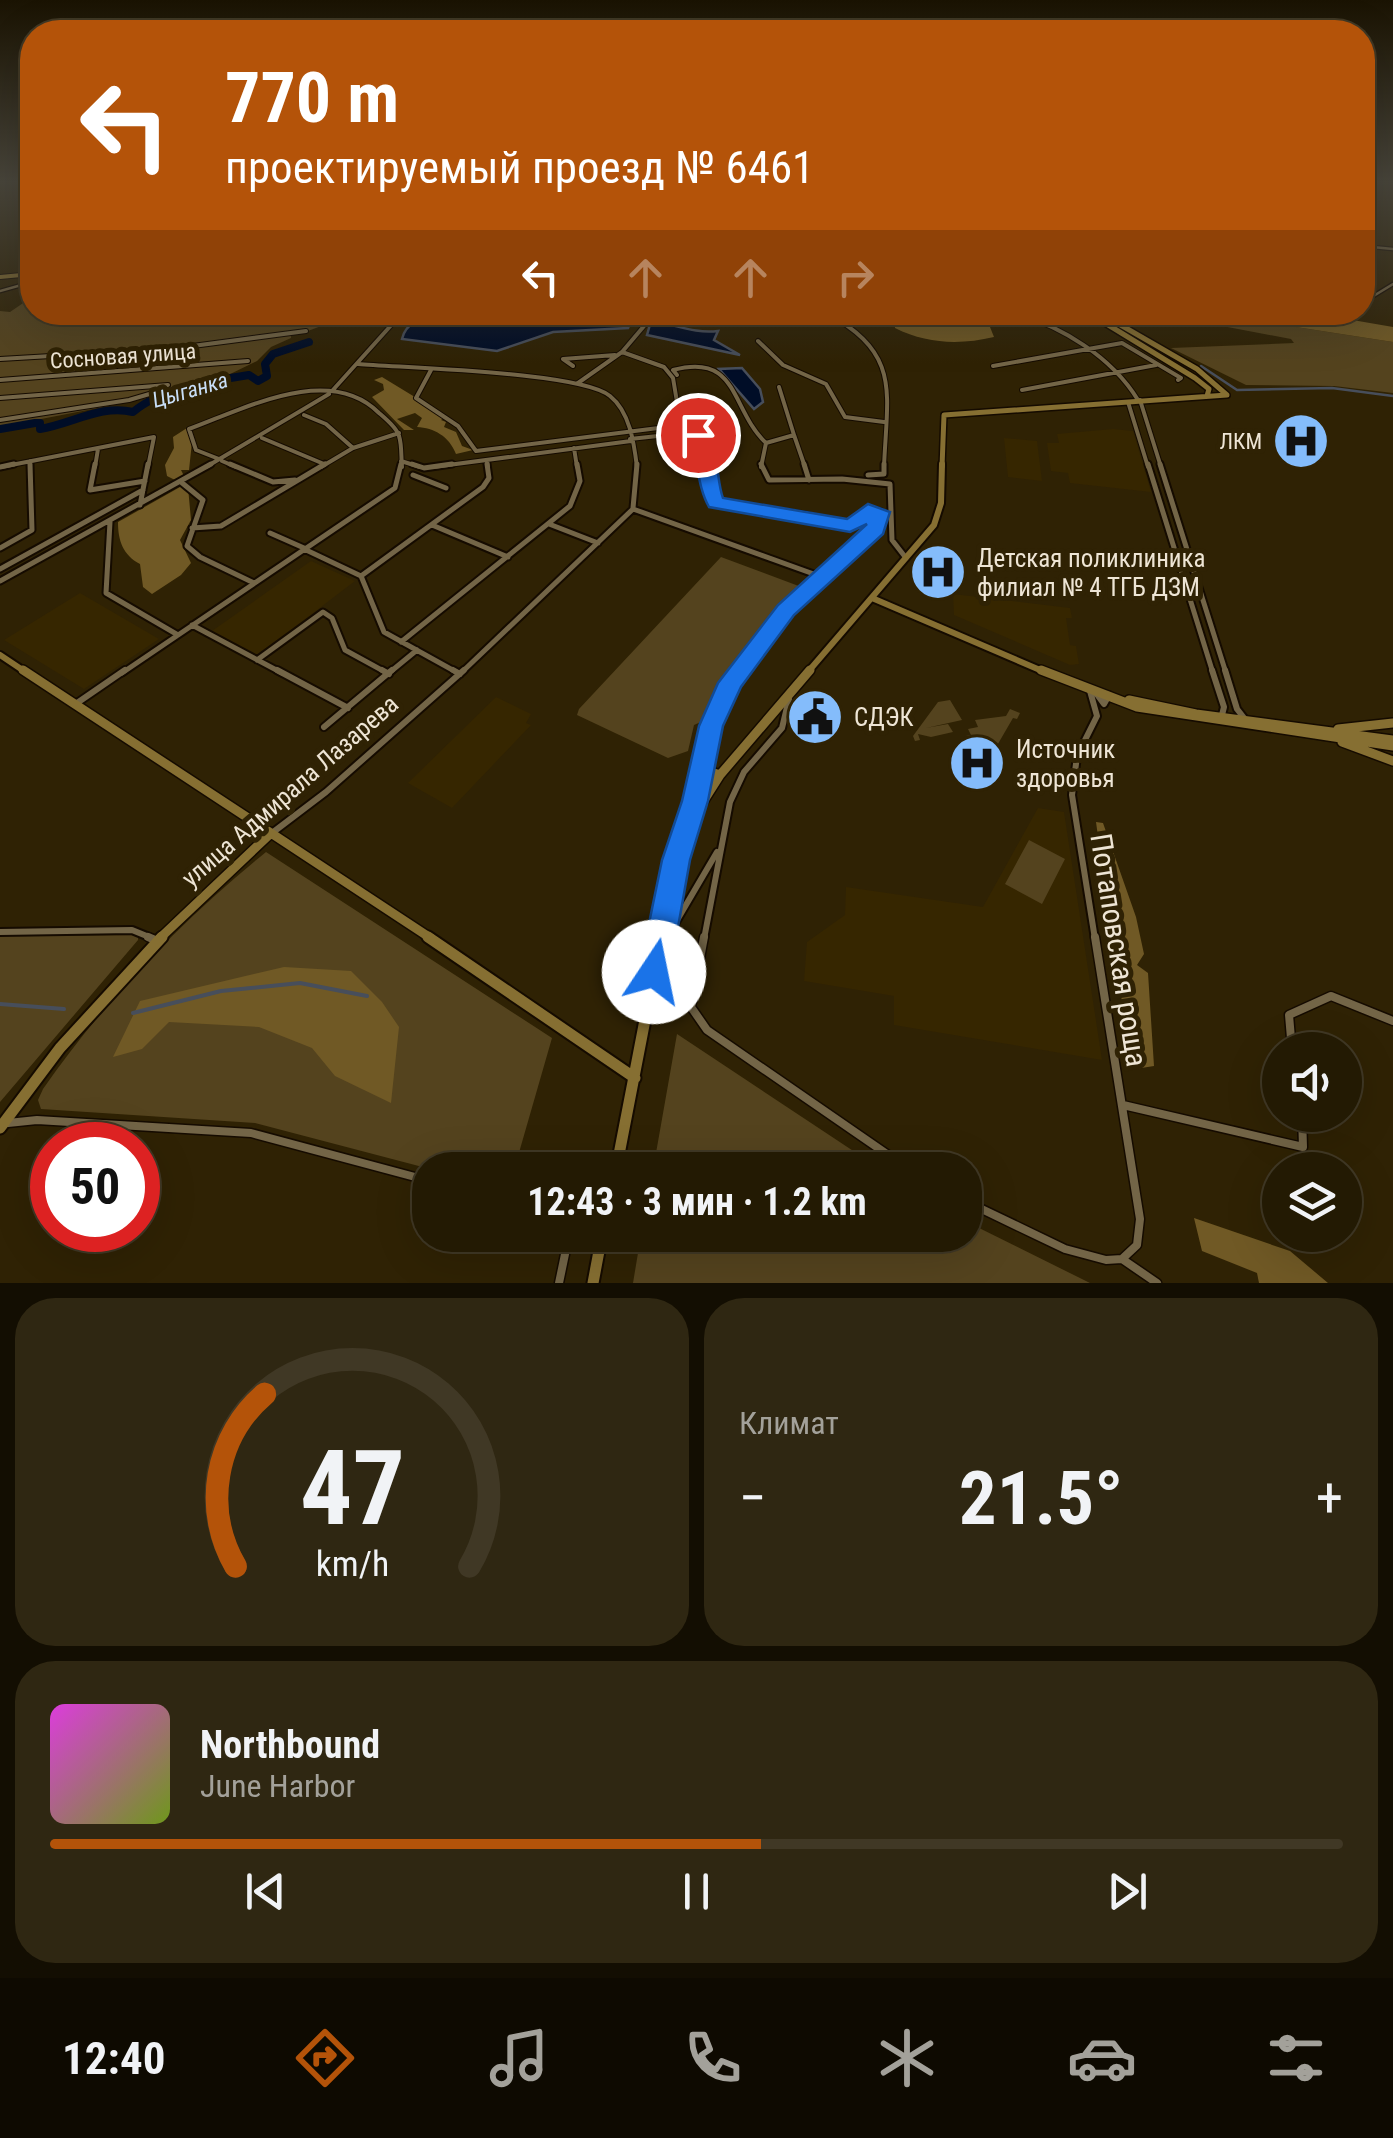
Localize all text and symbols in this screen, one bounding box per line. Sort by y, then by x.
text: 770 m [225,57,399,139]
icon: left [60,60,190,190]
text: проектируемый проезд № 6461 [225,141,814,194]
icon: left [513,250,568,305]
icon: ahead [618,250,673,305]
icon: ahead [723,250,778,305]
icon: right [828,250,883,305]
street label: Сосновая улица [49,338,197,374]
water label: Цыганка [149,367,231,413]
pin [656,393,741,478]
icon: arrive [671,408,726,463]
hospital icon: ЛКМ [1271,411,1331,471]
place label: ЛКМ [1220,429,1262,454]
hospital icon: Детская поликлиника филиал № 4 ТГБ ДЗМ [908,542,968,602]
place label: Детская поликлиника филиал № 4 ТГБ ДЗМ [977,544,1206,602]
public building icon: СДЭК [785,687,845,747]
street label: улица Адмирала Лазарева [176,689,404,893]
place label: СДЭК [854,703,913,732]
hospital icon: Источник здоровья [947,733,1007,793]
place label: Источник здоровья [1016,735,1115,793]
street label: Потаповская роща [1083,831,1155,1069]
position arrow [602,920,706,1024]
map controls [1262,1032,1362,1252]
button: sound [1262,1032,1362,1132]
speed limit sign: 50 [30,1122,160,1252]
button: layers [1262,1152,1362,1252]
text: 12:43 · 3 мин · 1.2 km [527,1180,867,1224]
text: Климат [739,1404,839,1442]
text: 47 [299,1428,405,1549]
text: 21.5° [959,1454,1123,1542]
text: − [739,1466,767,1530]
text: + [1316,1466,1343,1530]
text: km/h [315,1543,389,1585]
text: Northbound [200,1723,380,1767]
text: June Harbor [200,1767,355,1805]
icon: previous [238,1864,293,1919]
icon: pause [669,1864,724,1919]
icon: next [1100,1864,1155,1919]
icon: directions [290,2023,360,2093]
icon: music [484,2023,554,2093]
icon: phone [678,2023,748,2093]
icon: climate [872,2023,942,2093]
icon: car [1067,2023,1137,2093]
icon: filters [1261,2023,1331,2093]
text: 12:40 [62,2032,165,2085]

